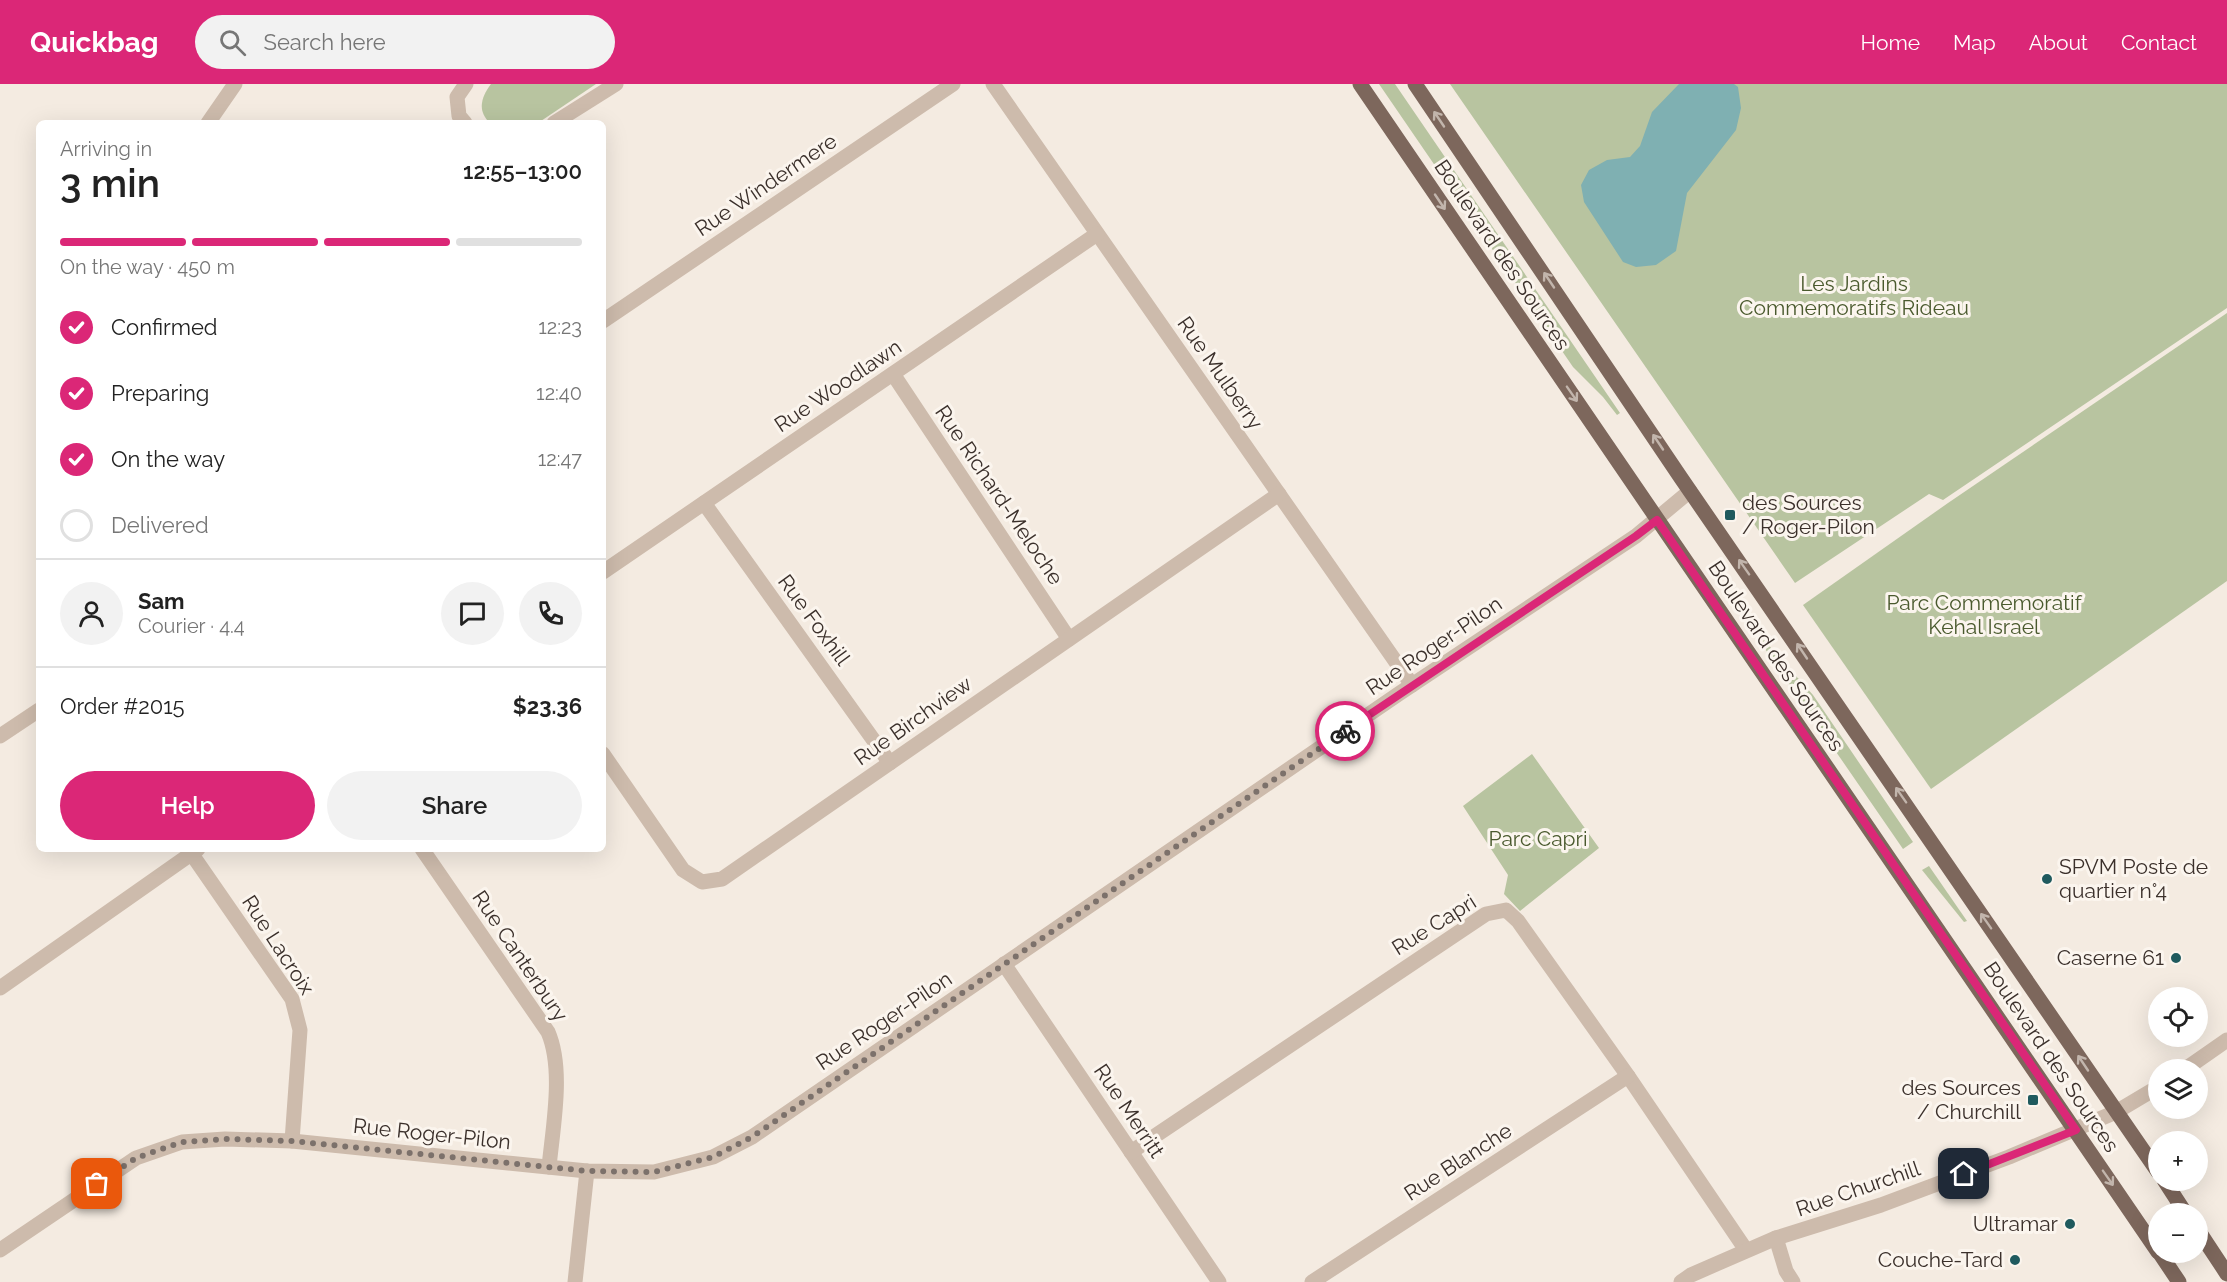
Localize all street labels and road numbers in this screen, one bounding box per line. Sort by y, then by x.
street label: Rue Windermere [690,128,841,241]
street label: Boulevard des Sources [1429,155,1575,355]
street label: Rue Mulberry [1172,312,1268,434]
street label: Rue Woodlawn [769,334,906,437]
street label: Rue Richard-Meloche [930,400,1069,589]
street label: Boulevard des Sources [1703,556,1849,756]
street label: Rue Foxhill [773,569,856,670]
street label: Rue Roger-Pilon [1361,591,1506,700]
street label: Rue Birchview [849,671,976,770]
street label: Rue Canterbury [467,886,573,1026]
street label: Rue Capri [1387,889,1480,960]
street label: Rue Lacroix [237,890,320,1000]
street label: Boulevard des Sources [1978,957,2124,1157]
street label: Rue Roger-Pilon [811,966,956,1075]
street label: Rue Merritt [1089,1059,1170,1162]
street label: Rue Roger-Pilon [352,1113,512,1154]
street label: Rue Blanche [1399,1118,1516,1206]
street label: Rue Churchill [1792,1156,1923,1221]

